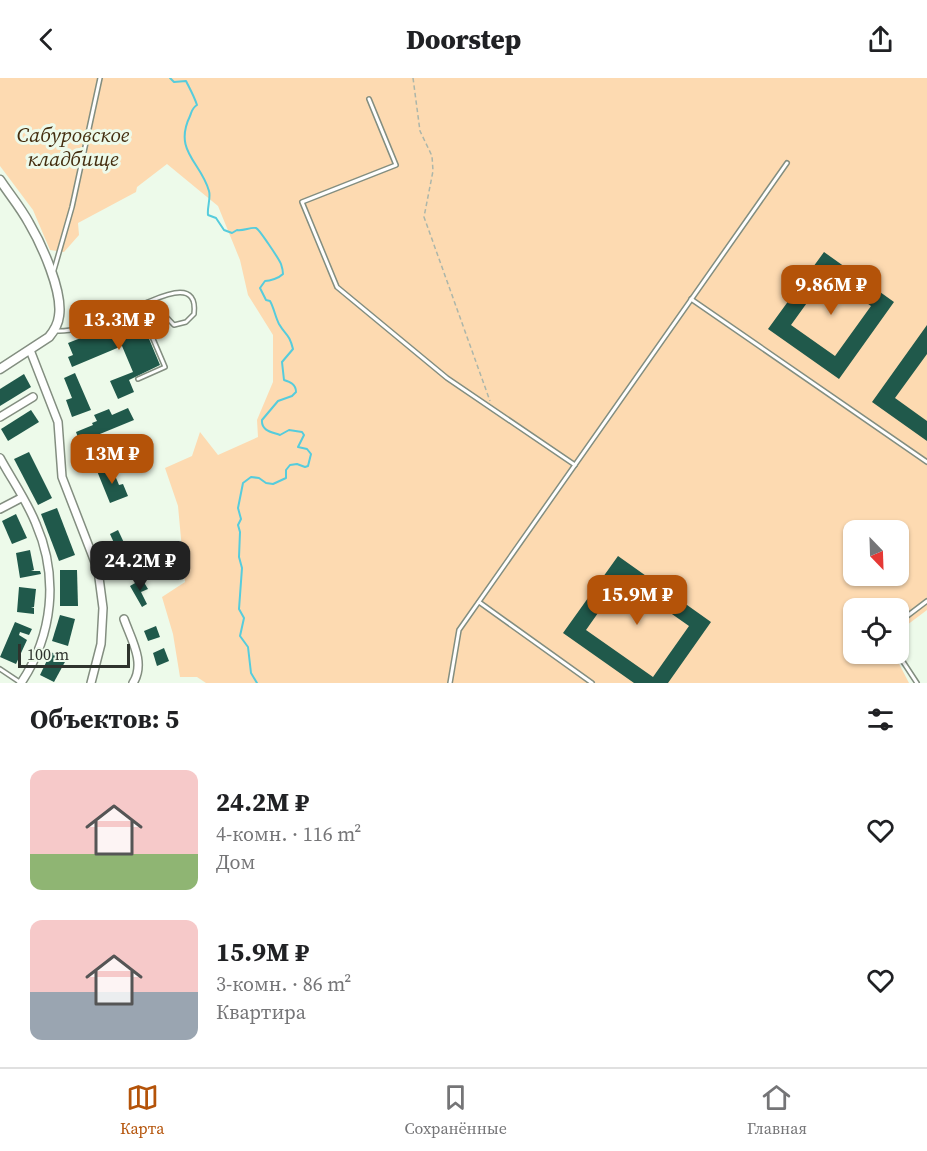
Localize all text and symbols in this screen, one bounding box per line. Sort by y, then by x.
text: Doorstep [406,21,521,58]
icon: back [30,23,63,56]
icon: share [864,23,897,56]
park label: Сабуровское кладбище [17,120,130,173]
pin: 9.86M ₽ [776,265,886,316]
text: 9.86M ₽ [795,270,867,298]
pin: 13.3M ₽ [64,300,174,351]
text: 13.3M ₽ [83,305,155,333]
pin: 13M ₽ [70,434,154,485]
text: 13M ₽ [85,439,139,467]
north arrow [843,520,909,586]
map controls [843,520,909,664]
pin: 24.2M ₽ [85,541,195,592]
text: 24.2M ₽ [104,546,176,574]
pin: 15.9M ₽ [582,575,692,626]
text: 15.9M ₽ [601,580,673,608]
button: locate [843,598,909,664]
scale bar [18,641,130,668]
text: 100 m [27,643,69,665]
text: Объектов: 5 [30,701,179,737]
icon: filters [864,703,897,736]
text: 24.2M ₽ [216,784,309,820]
icon: home [78,794,150,866]
icon: heart [864,814,897,847]
text: 4-комн. · 116 m² [216,820,361,848]
text: Дом [216,848,255,876]
text: 15.9M ₽ [216,934,309,970]
icon: home [78,944,150,1016]
icon: heart [864,964,897,997]
text: 3-комн. · 86 m² [216,970,351,998]
text: Квартира [216,998,306,1026]
tab: Карта [120,1081,164,1139]
tab: Сохранённые [404,1081,507,1139]
tab: Главная [747,1081,807,1139]

